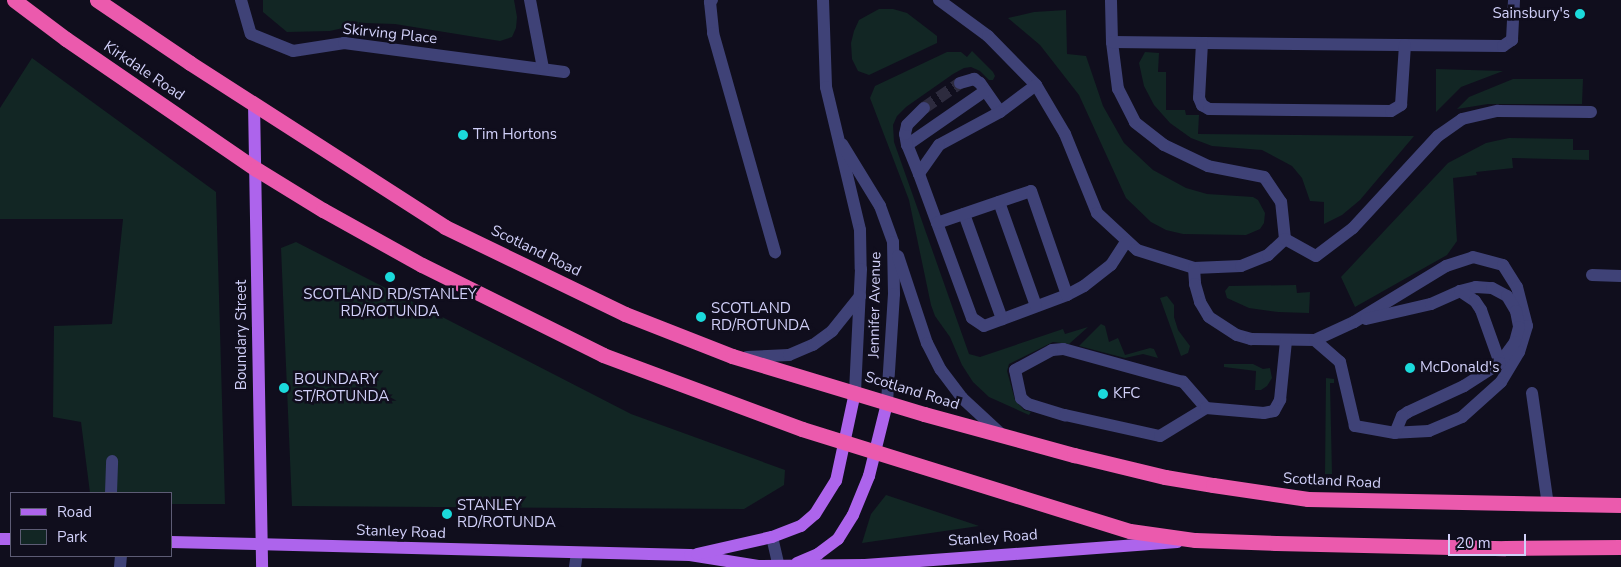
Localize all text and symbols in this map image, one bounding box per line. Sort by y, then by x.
place label: Sainsbury's [1492,5,1570,23]
marker: Sainsbury's [1574,8,1586,20]
street label: Skirving Place [342,20,438,48]
street label: Kirkdale Road [100,37,188,105]
place label: Tim Hortons [473,126,557,144]
marker: Tim Hortons [457,129,469,141]
street label: Scotland Road [488,221,584,281]
street label: Jennifer Avenue [865,252,885,358]
marker: SCOTLAND RD/STANLEY RD/ROTUNDA [384,271,396,283]
street label: Boundary Street [233,280,251,390]
place label: SCOTLAND RD/STANLEY RD/ROTUNDA [303,285,477,320]
place label: SCOTLAND RD/ROTUNDA [711,299,810,334]
marker: SCOTLAND RD/ROTUNDA [695,311,707,323]
place label: McDonald's [1420,359,1499,377]
marker: McDonald's [1404,362,1416,374]
street label: Scotland Road [863,368,961,414]
place label: BOUNDARY ST/ROTUNDA [294,370,389,405]
marker: BOUNDARY ST/ROTUNDA [278,382,290,394]
place label: KFC [1113,385,1140,403]
marker: KFC [1097,388,1109,400]
street label: Scotland Road [1283,469,1381,493]
legend [10,492,172,557]
place label: STANLEY RD/ROTUNDA [457,496,556,531]
text: Road [57,502,92,522]
marker: STANLEY RD/ROTUNDA [441,508,453,520]
street label: Stanley Road [356,521,446,543]
scale bar [1451,524,1528,556]
street label: Stanley Road [948,526,1038,550]
text: Park [57,527,87,547]
text: 20 m [1456,533,1491,553]

